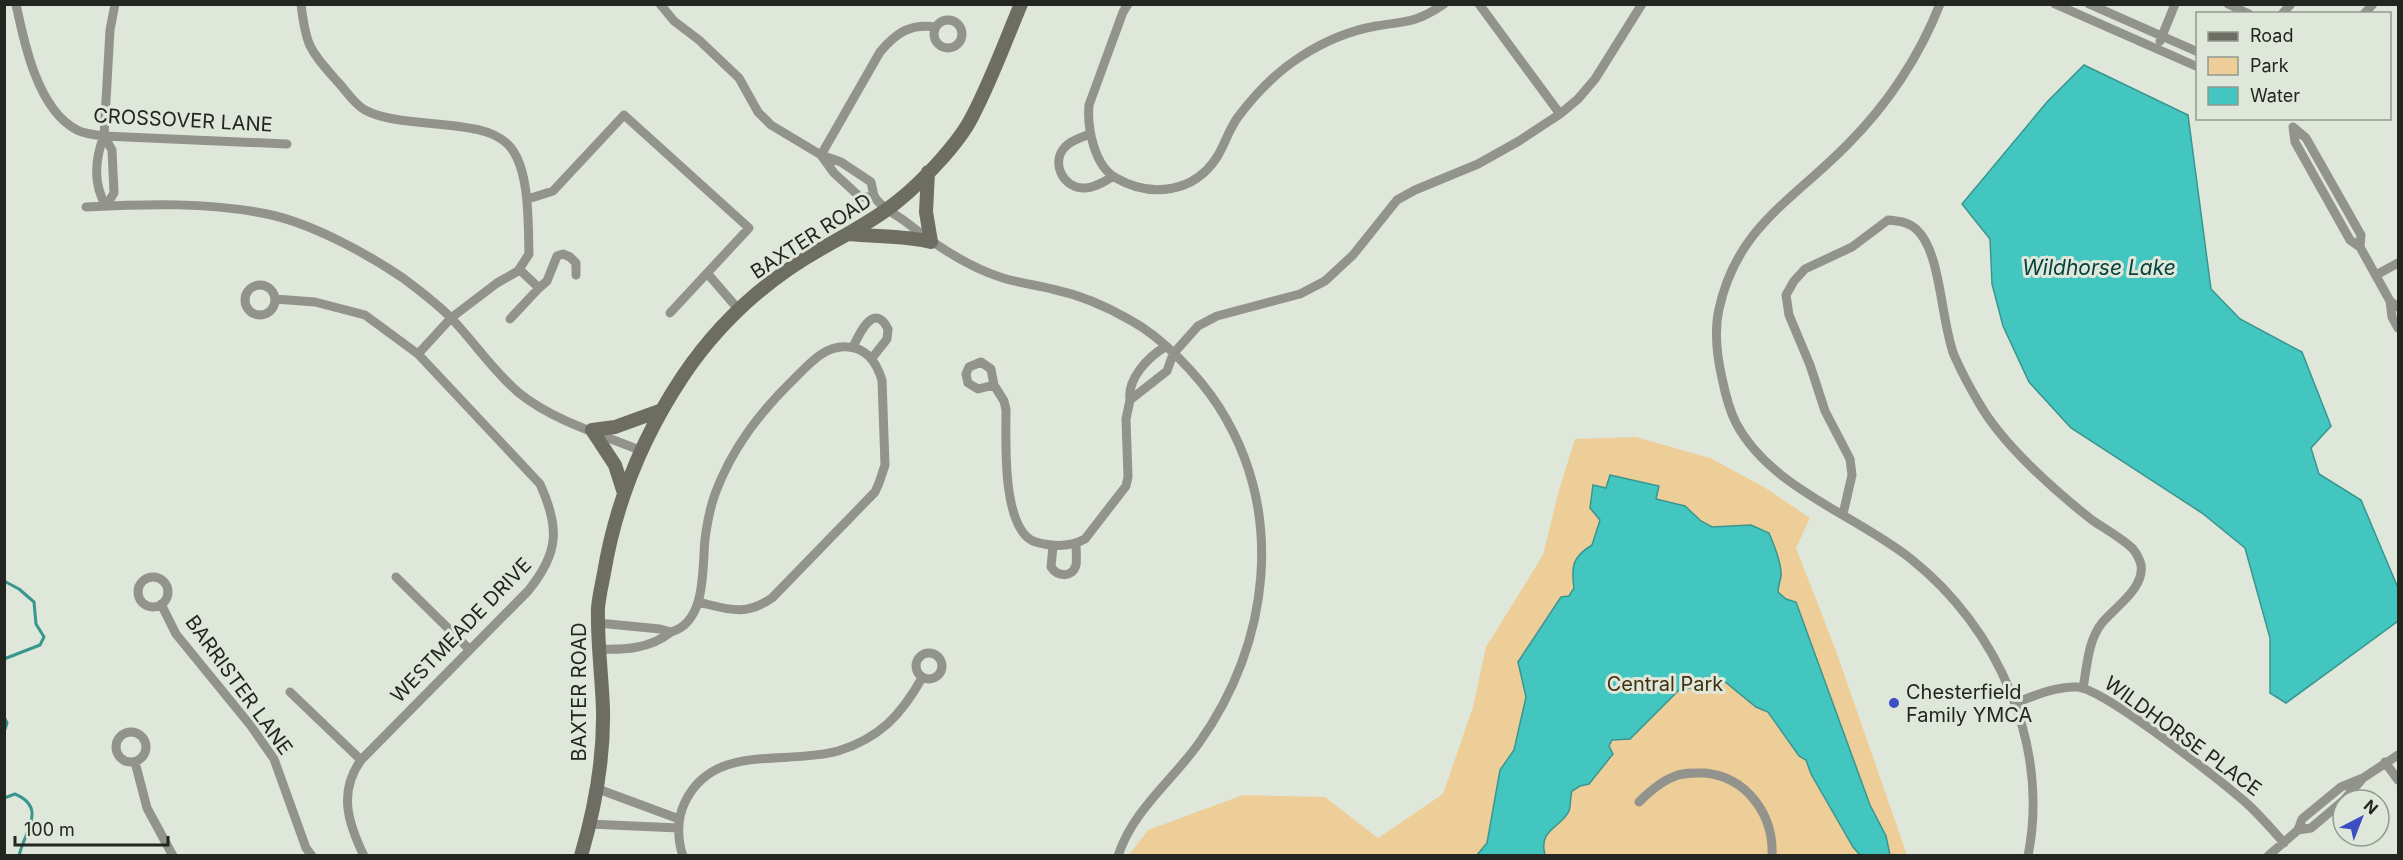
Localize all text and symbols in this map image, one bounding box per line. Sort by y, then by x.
legend [2196,12,2391,120]
text: Road [2250,25,2293,46]
text: Park [2250,55,2289,76]
text: Water [2250,85,2300,106]
street label: CROSSOVER LANE [93,103,273,137]
street label: BAXTER ROAD [746,188,876,284]
water label: Wildhorse Lake [2022,255,2176,280]
street label: WESTMEADE DRIVE [386,553,536,707]
street label: BARRISTER LANE [180,611,298,759]
street label: BAXTER ROAD [567,623,591,761]
street label: WILDHORSE PLACE [2100,671,2266,801]
park label: Central Park [1607,672,1723,696]
place label: Chesterfield Family YMCA [1906,680,2033,727]
marker: Chesterfield Family YMCA [1887,696,1901,710]
north arrow [2331,788,2391,848]
text: N [2360,795,2382,818]
scale bar [15,809,168,847]
text: 100 m [24,819,75,840]

